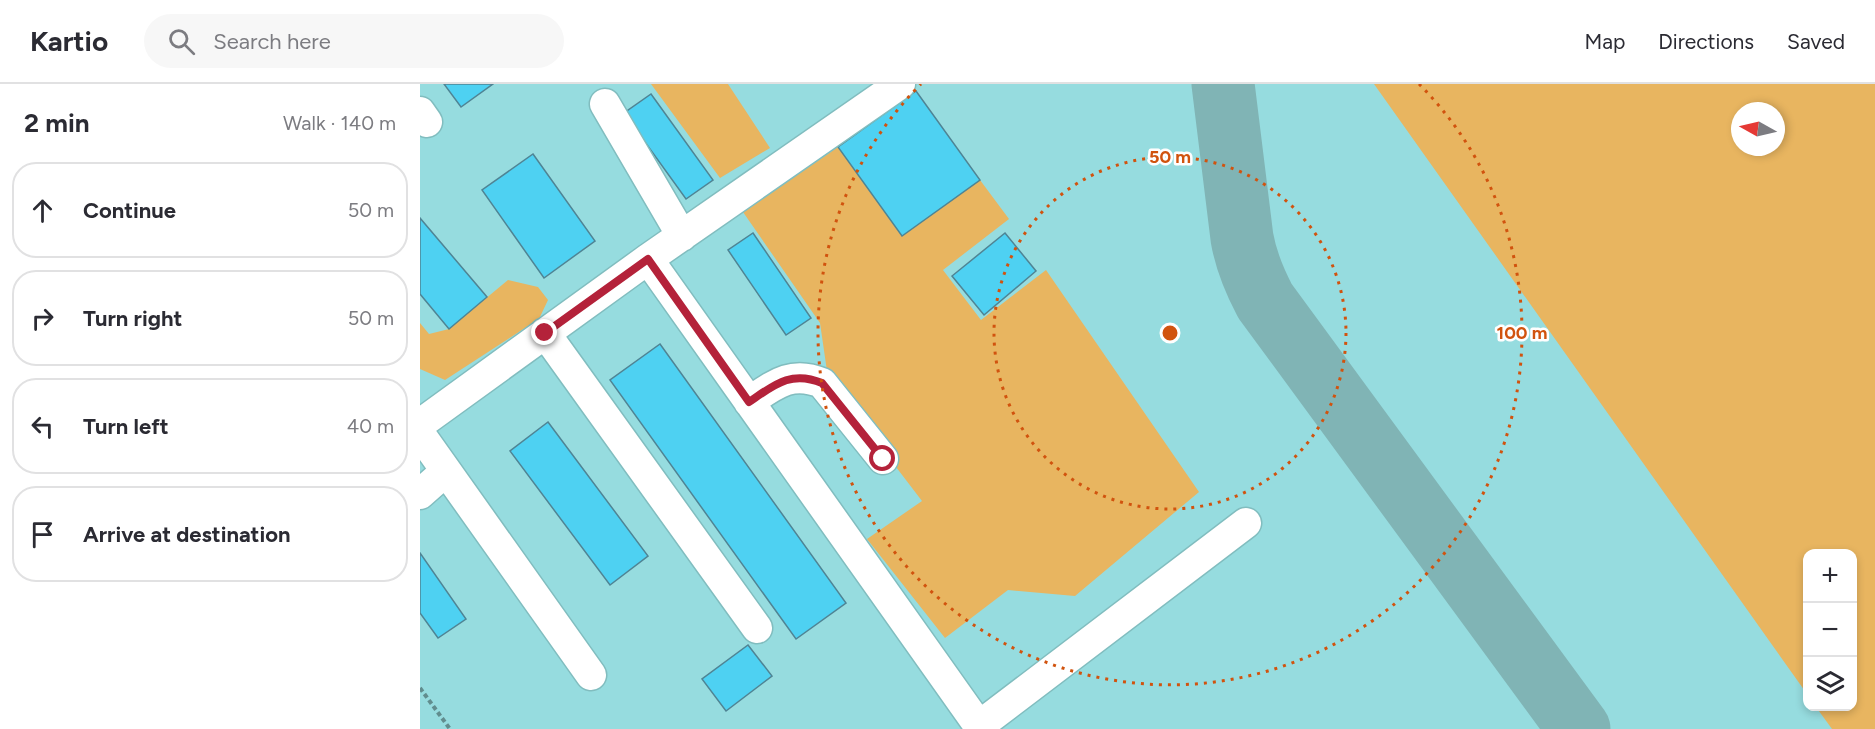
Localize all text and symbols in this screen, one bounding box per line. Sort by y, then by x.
search box [144,14,564,68]
text: Kartio [30,24,108,58]
icon: search [165,25,198,58]
text: Search here [213,28,331,55]
text: Map [1584,29,1625,54]
text: Directions [1658,29,1754,54]
text: Saved [1787,29,1845,54]
north arrow [1731,102,1785,156]
text: 2 min [24,107,90,139]
text: Walk · 140 m [283,111,396,135]
text: 50 m [1149,146,1191,168]
icon: ahead [26,194,59,227]
text: Continue [83,197,176,224]
text: 50 m [348,198,394,222]
icon: right [26,302,59,335]
text: Turn right [83,305,182,332]
text: 50 m [348,306,394,330]
route end [531,319,557,345]
text: 100 m [1497,322,1547,344]
centre of rings [1160,323,1180,343]
icon: left [26,410,59,443]
text: Turn left [83,413,169,440]
text: 40 m [347,414,394,438]
route start [869,445,895,471]
icon: arrive [26,518,59,551]
text: Arrive at destination [83,521,291,548]
map controls [1803,549,1857,711]
button: + [1803,549,1857,603]
button: − [1803,603,1857,657]
button: layers [1803,657,1857,711]

